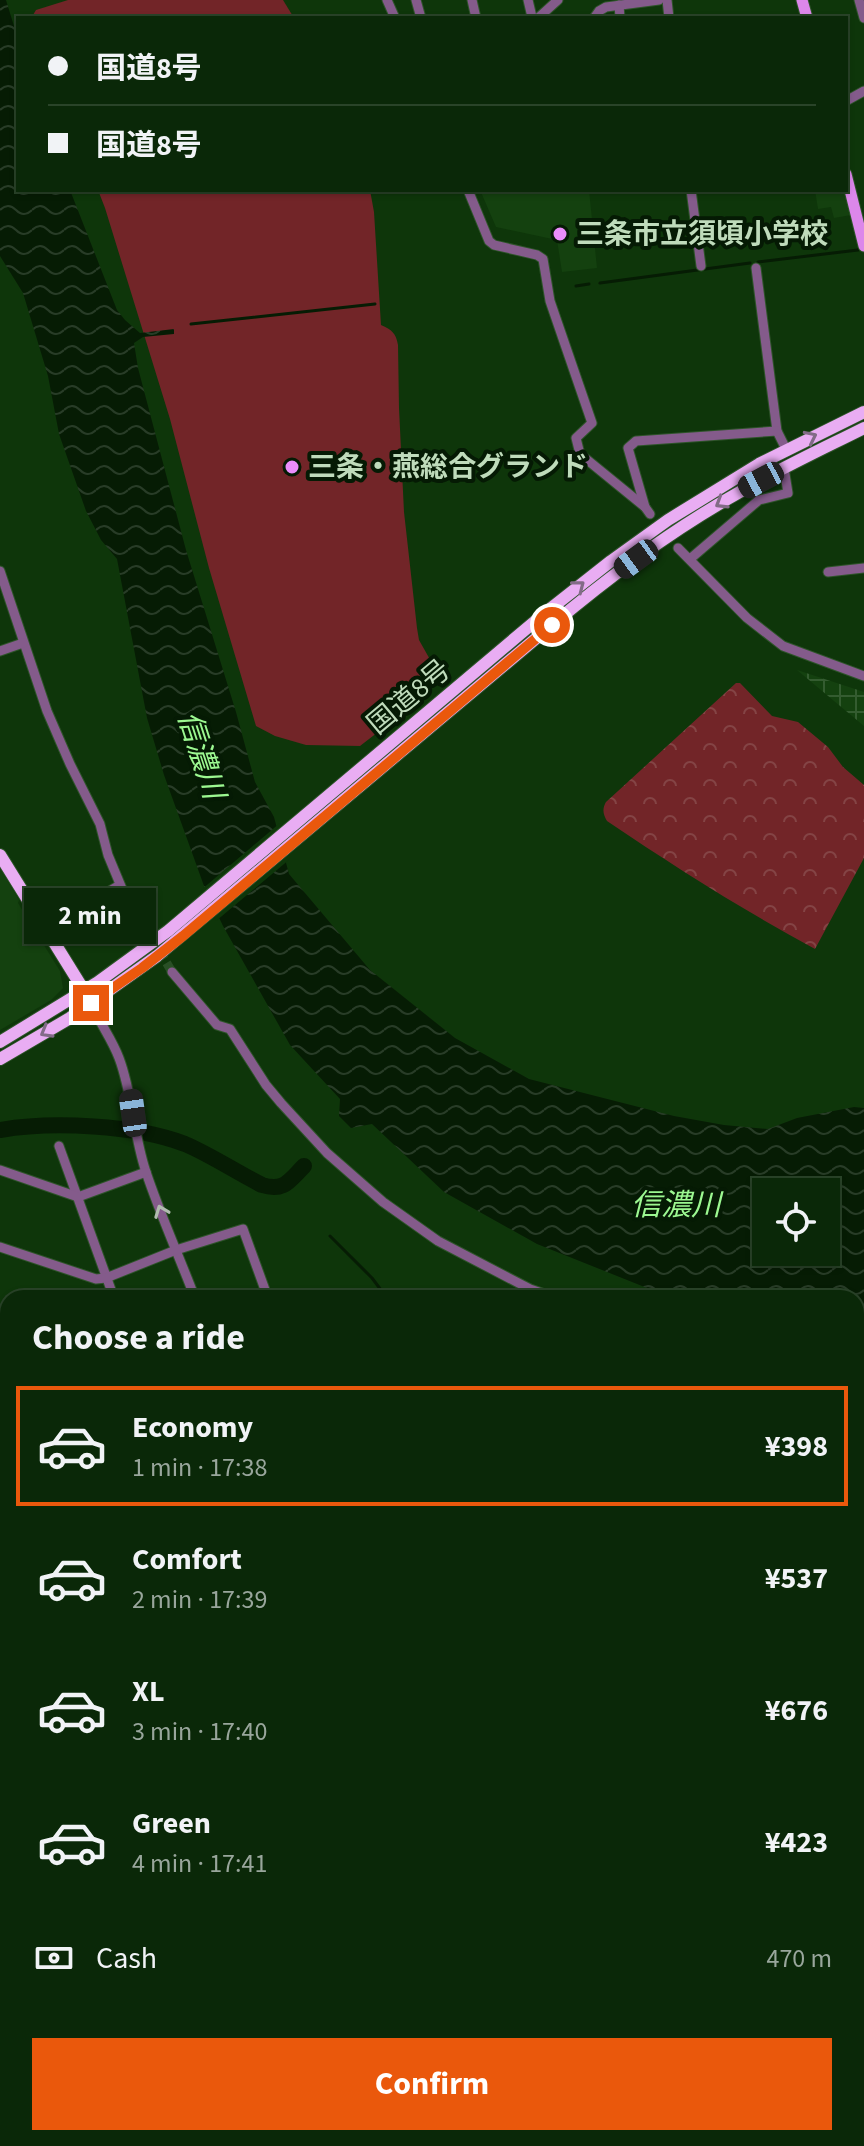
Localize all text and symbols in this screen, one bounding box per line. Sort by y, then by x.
text: 国道8号 [96,47,202,90]
text: 国道8号 [96,124,202,167]
place label: 三条市立須頃小学校 [576,214,828,254]
marker: 三条市立須頃小学校 [551,225,569,243]
one-way arrow [803,431,817,447]
place label: 三条・燕総合グランド [308,447,588,487]
marker: 三条・燕総合グランド [283,458,301,476]
car [734,458,788,502]
one-way arrow [715,494,729,509]
car [610,535,662,583]
one-way arrow [570,581,584,596]
route start [534,607,570,643]
street label: 国道8号 [359,650,459,744]
water label: 信濃川 [167,706,236,807]
callout: 2 min [25,887,157,943]
text: 2 min [58,897,122,934]
route end [73,985,109,1021]
one-way arrow [40,1022,55,1038]
car [118,1088,148,1138]
map controls [752,1178,840,1266]
button: locate [752,1178,840,1266]
water label: 信濃川 [631,1184,724,1227]
one-way arrow [154,1205,171,1219]
text: Choose a ride [32,1312,245,1363]
text: Economy [132,1406,253,1449]
icon: car [36,1410,108,1482]
text: ¥398 [765,1425,828,1468]
text: 1 min · 17:38 [132,1449,267,1486]
text: Comfort [132,1538,242,1581]
icon: car [36,1542,108,1614]
text: ¥537 [765,1557,828,1600]
text: 2 min · 17:39 [132,1581,267,1618]
text: XL [132,1670,165,1713]
icon: car [36,1674,108,1746]
text: ¥676 [765,1689,828,1732]
text: 3 min · 17:40 [132,1713,267,1750]
text: Green [132,1802,211,1845]
icon: car [36,1806,108,1878]
text: ¥423 [765,1821,828,1864]
text: 4 min · 17:41 [132,1845,267,1882]
icon: cash [32,1936,76,1980]
text: Cash [96,1937,157,1980]
text: 470 m [766,1940,832,1977]
button: Confirm [32,2038,832,2130]

